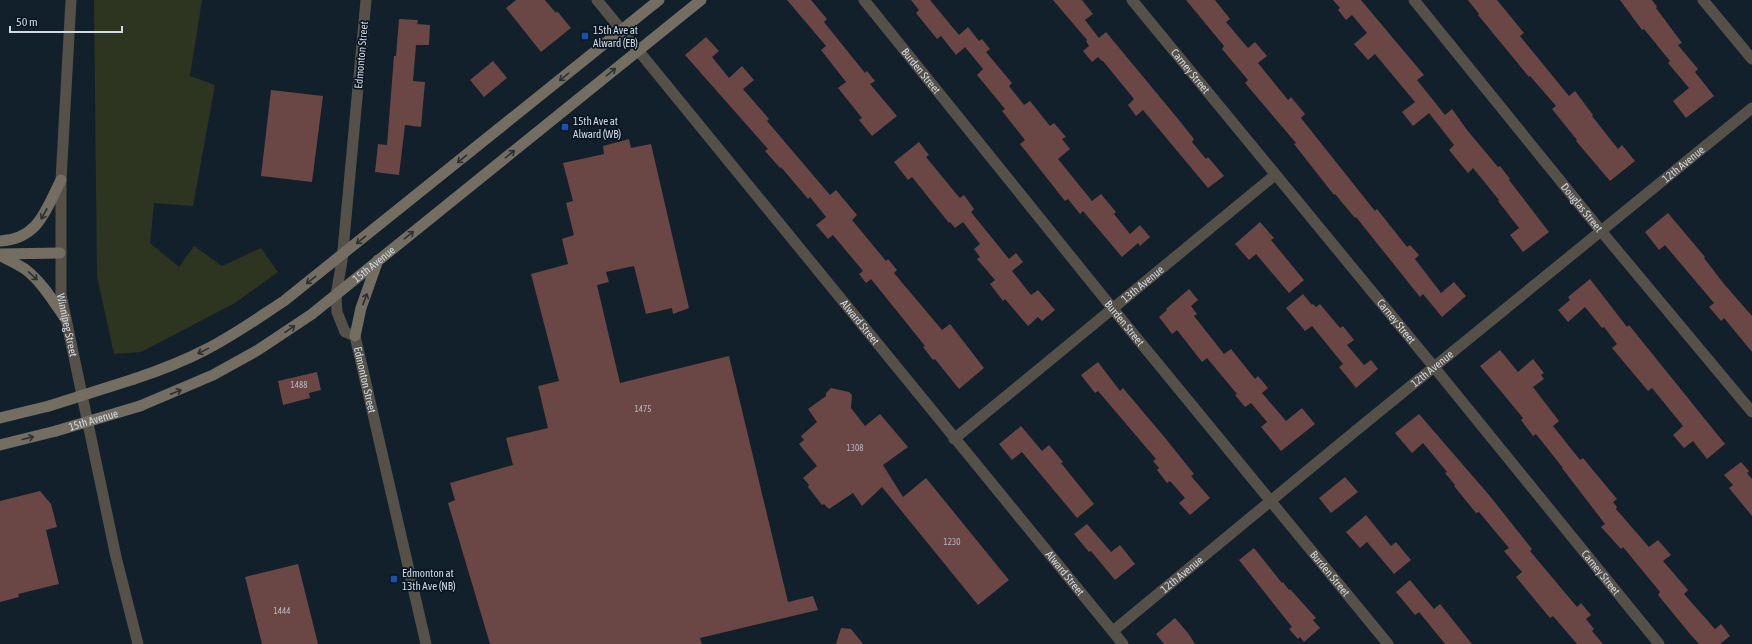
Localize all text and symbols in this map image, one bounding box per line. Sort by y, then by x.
scale bar [10,8,122,34]
text: 50 m [16,15,38,29]
street label: Edmonton Street [352,21,370,89]
place label: 15th Ave at Alward (EB) [593,24,638,49]
marker: 15th Ave at Alward (EB) [580,31,590,41]
street label: Burden Street [899,46,943,96]
street label: Carney Street [1169,46,1212,96]
one-way arrow [606,68,617,77]
one-way arrow [558,73,569,81]
place label: 15th Ave at Alward (WB) [573,115,622,140]
marker: 15th Ave at Alward (WB) [560,122,570,132]
street label: 12th Avenue [1660,143,1707,185]
one-way arrow [505,149,516,158]
one-way arrow [457,154,468,163]
street label: Douglas Street [1559,181,1605,234]
one-way arrow [39,208,47,220]
one-way arrow [403,231,414,240]
one-way arrow [356,236,367,245]
street label: 15th Avenue [350,244,397,285]
street label: 13th Avenue [1119,263,1166,305]
one-way arrow [27,271,37,280]
one-way arrow [305,275,316,284]
street label: Winnipeg Street [55,292,80,358]
one-way arrow [361,293,369,305]
street label: Carney Street [1375,297,1418,346]
street label: Alward Street [838,298,882,347]
street label: Burden Street [1102,298,1147,348]
one-way arrow [284,325,295,333]
street label: Edmonton Street [352,346,379,414]
one-way arrow [197,348,209,355]
street label: 12th Avenue [1408,348,1455,389]
house number: 1488 [291,380,307,390]
one-way arrow [170,387,182,395]
house number: 1475 [635,404,651,414]
street label: 15th Avenue [67,407,119,433]
one-way arrow [21,434,34,442]
house number: 1308 [847,443,863,453]
house number: 1230 [944,537,960,547]
street label: Alward Street [1043,548,1087,598]
street label: Burden Street [1308,548,1352,599]
street label: Carney Street [1579,548,1623,597]
street label: 12th Avenue [1158,554,1205,595]
place label: Edmonton at 13th Ave (NB) [402,567,456,592]
marker: Edmonton at 13th Ave (NB) [389,574,399,584]
house number: 1444 [274,606,290,616]

